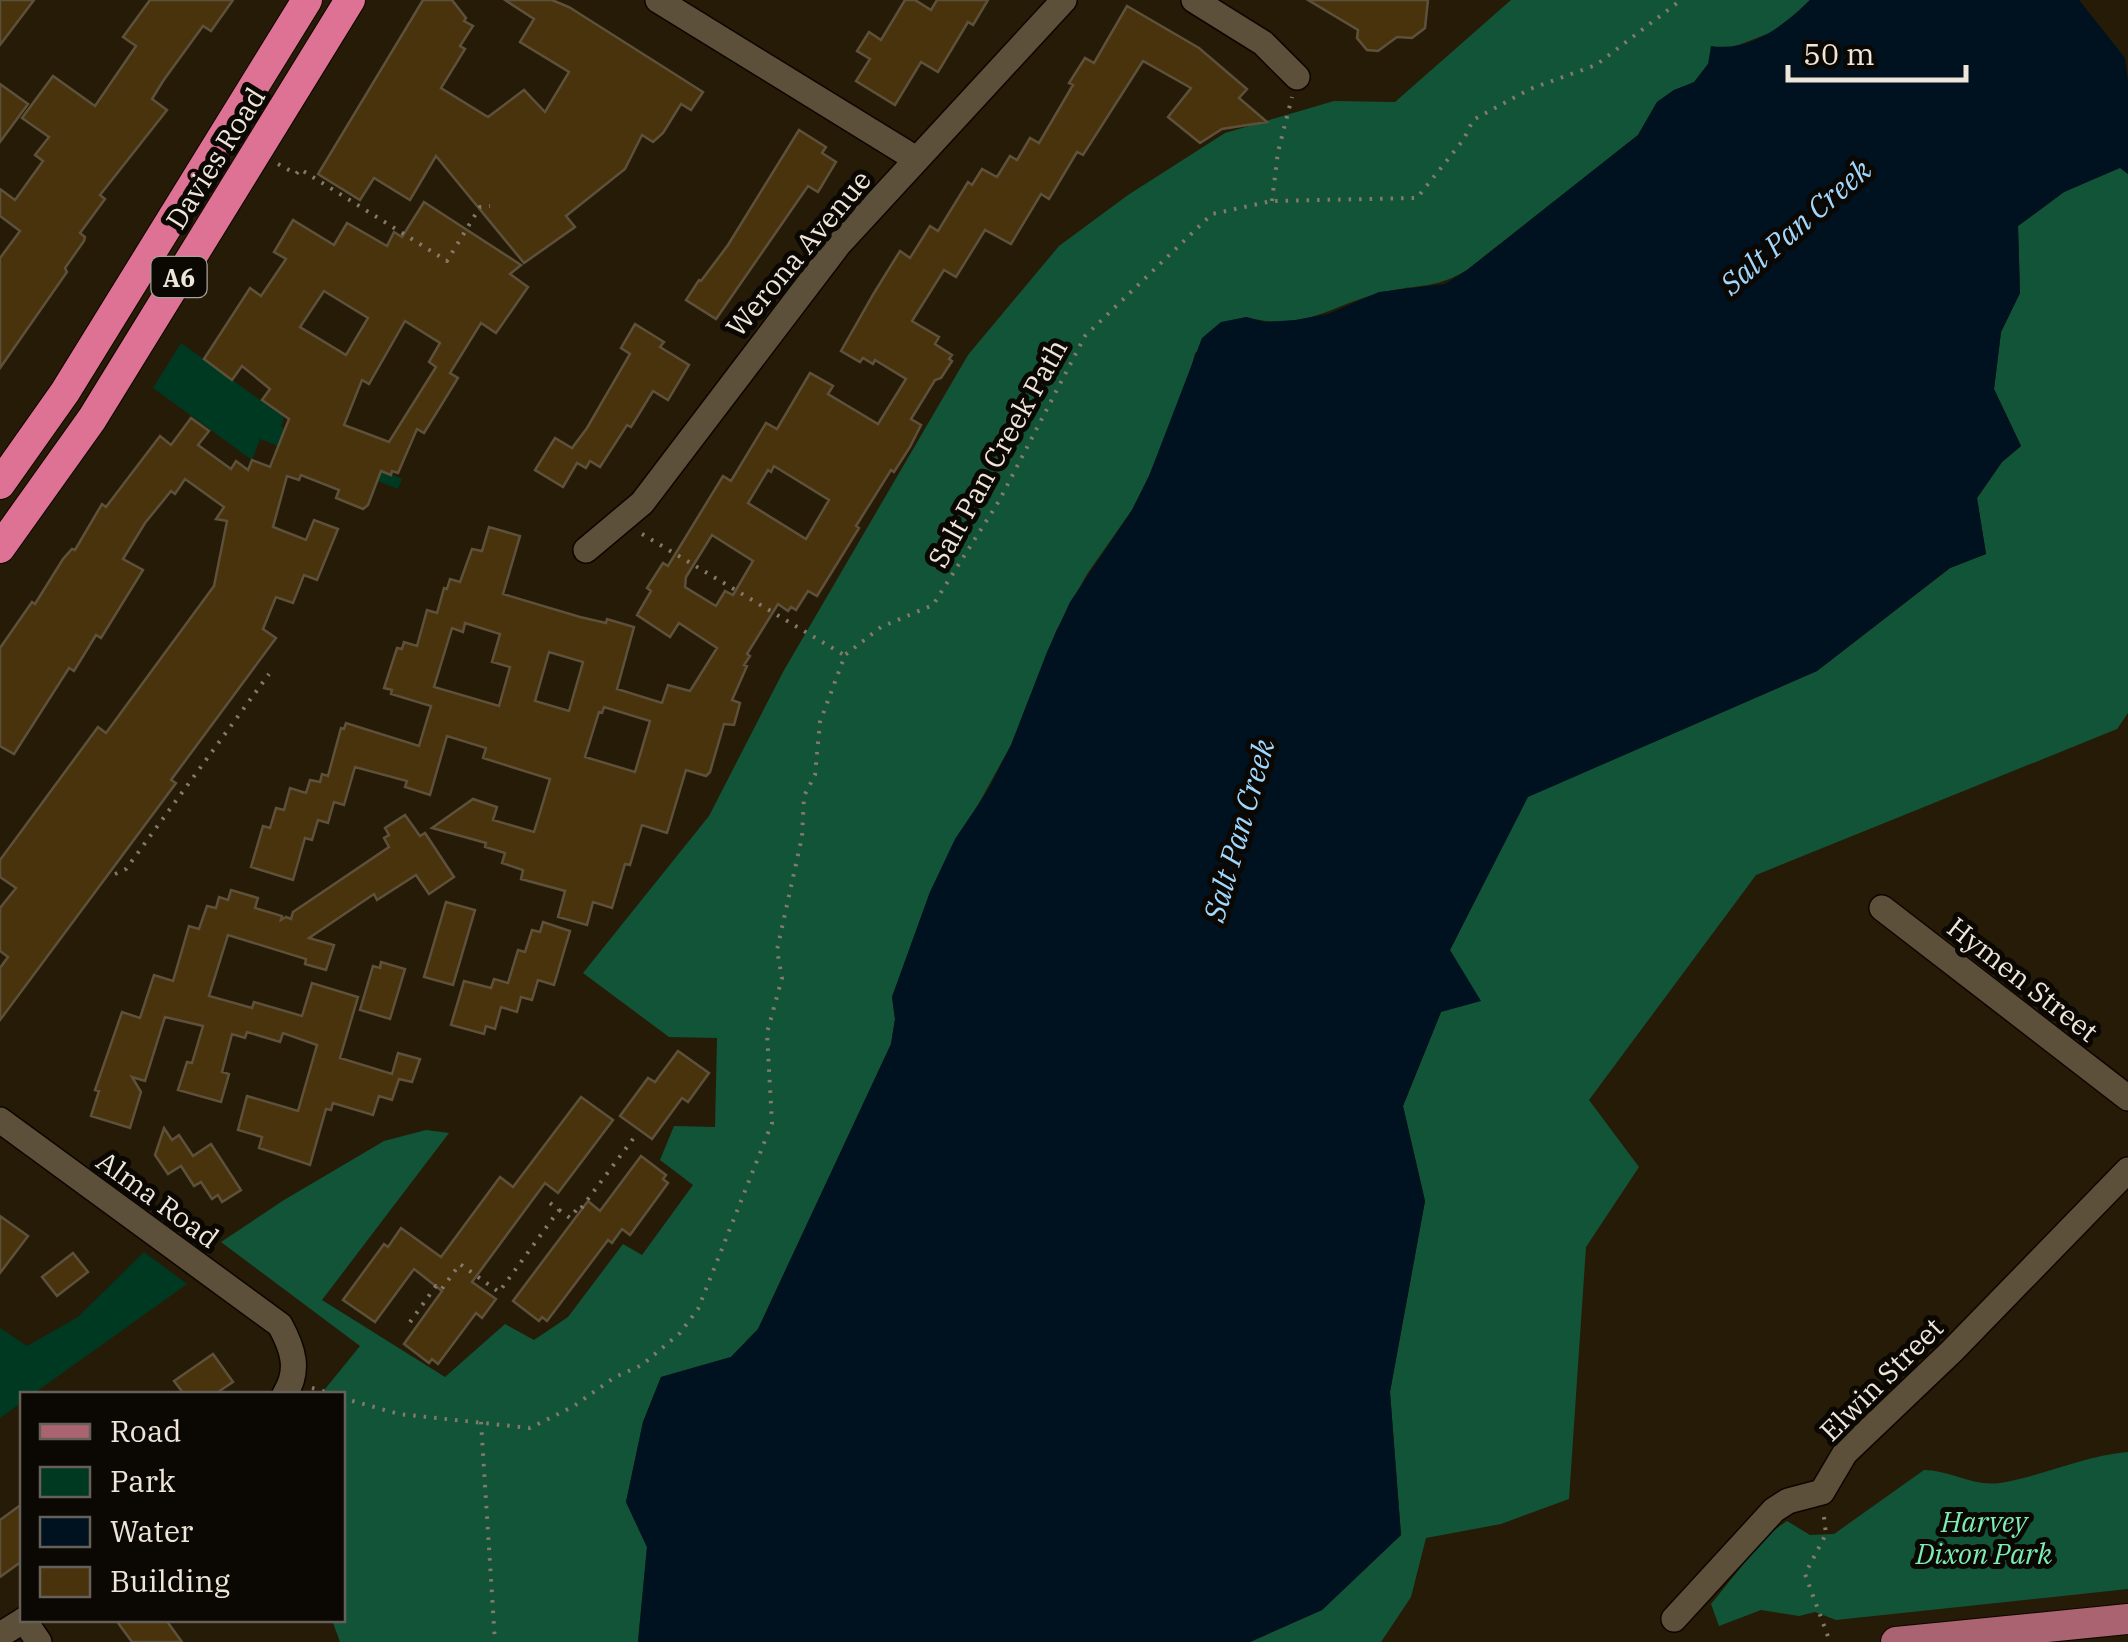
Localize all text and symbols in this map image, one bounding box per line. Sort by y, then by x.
scale bar [1788,20,1966,82]
text: 50 m [1803,34,1875,73]
street label: Davies Road [157,80,273,236]
water label: Salt Pan Creek [1710,150,1879,303]
street label: Werona Avenue [717,162,879,344]
road number: A6 [152,257,206,297]
street label: Salt Pan Creek Path [919,332,1075,574]
water label: Salt Pan Creek [1193,734,1283,927]
street label: Hymen Street [1940,908,2106,1050]
street label: Alma Road [89,1142,227,1256]
street label: Elwin Street [1811,1309,1951,1449]
legend [20,1392,345,1622]
text: Road [110,1411,182,1450]
text: Park [110,1461,176,1500]
park label: Harvey Dixon Park [1915,1503,2052,1572]
text: Water [110,1511,193,1550]
text: Building [110,1561,230,1600]

